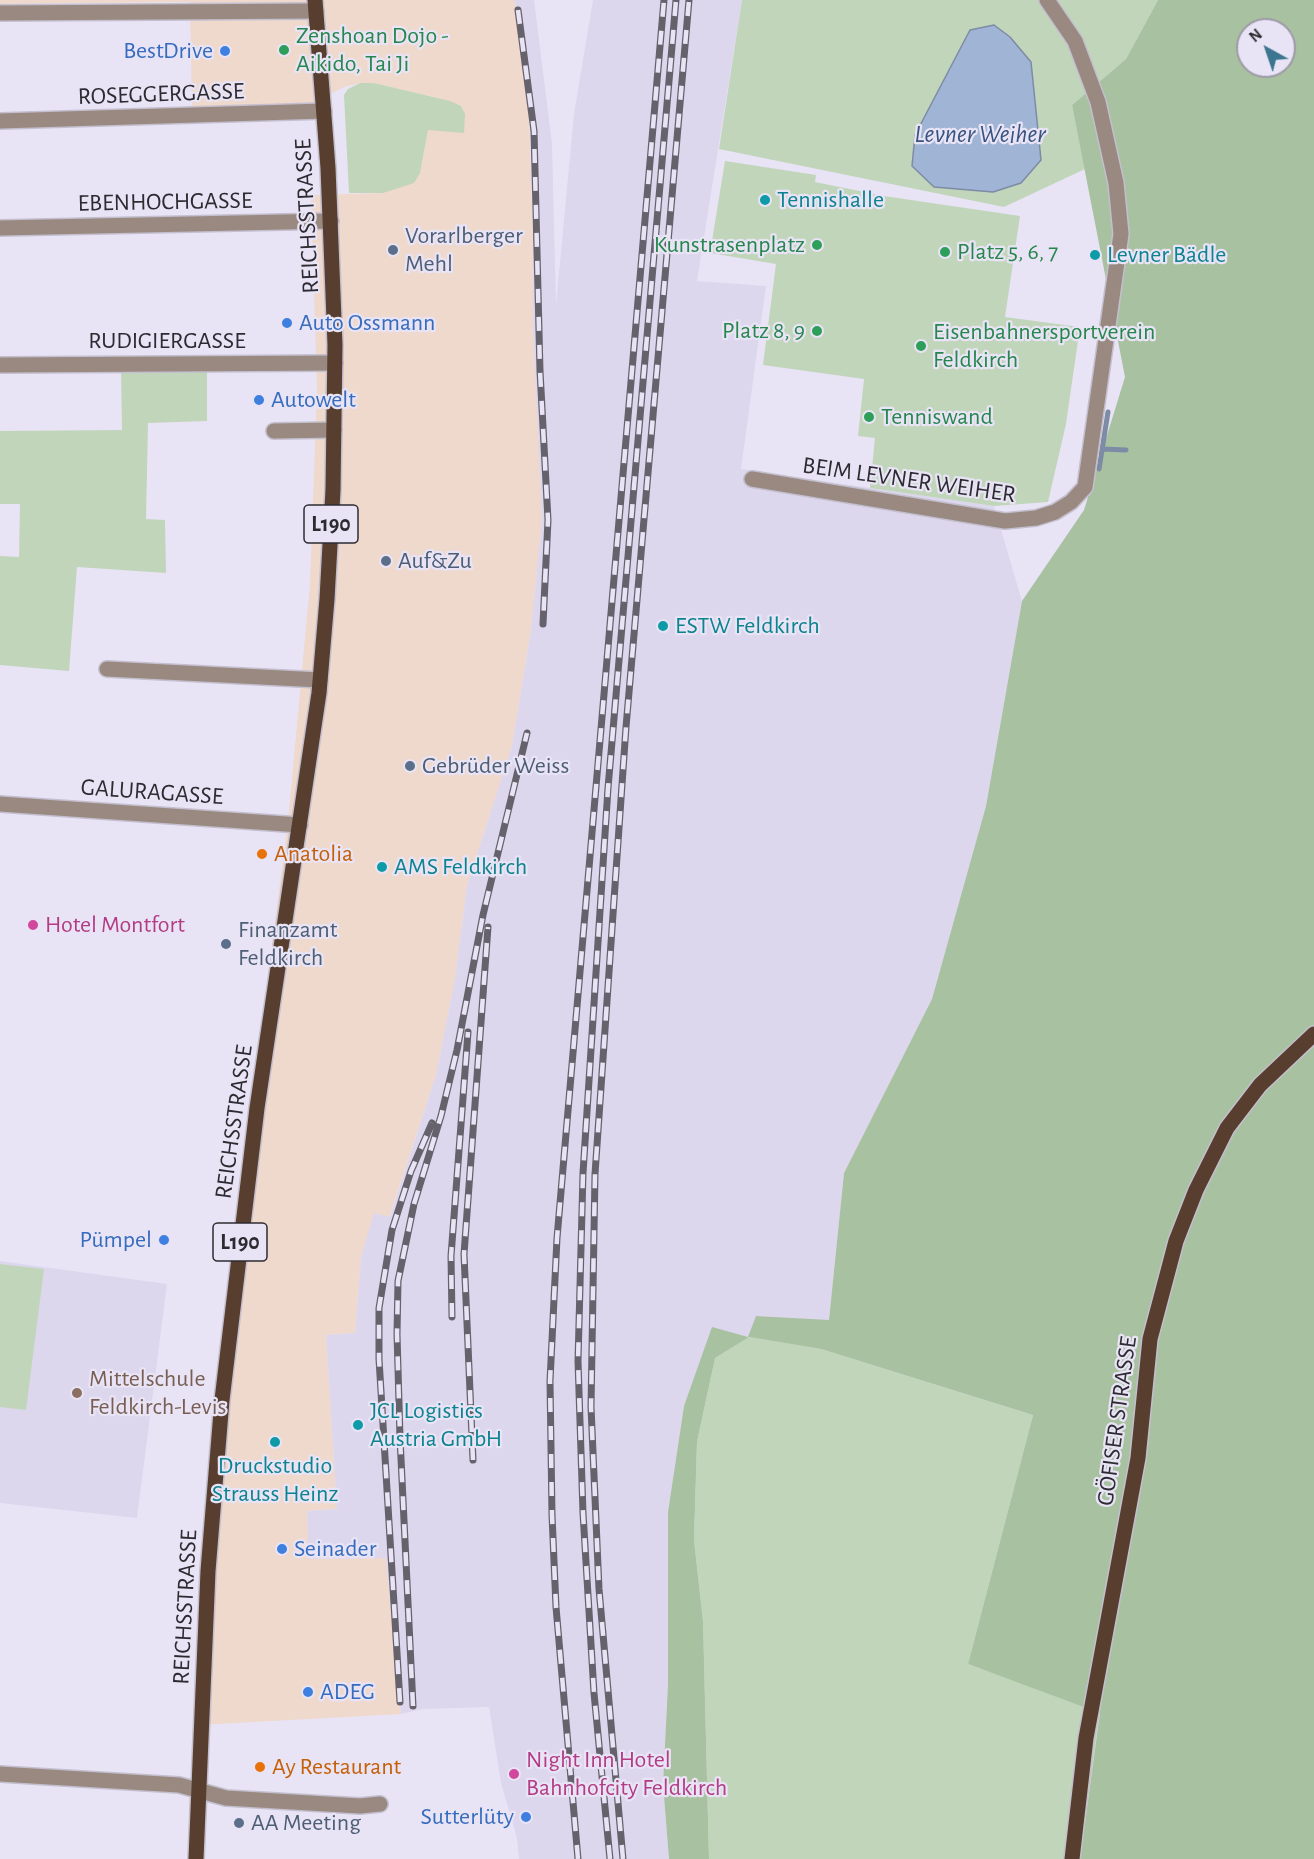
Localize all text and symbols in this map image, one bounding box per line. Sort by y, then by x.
north arrow [1236,18,1296,78]
place label: Zenshoan Dojo - Aikido, Tai Ji [296,22,449,78]
text: N [1246,26,1265,45]
place label: BestDrive [123,37,213,65]
marker: Zenshoan Dojo - Aikido, Tai Ji [277,43,291,57]
marker: BestDrive [218,44,232,58]
street label: ROSEGGERGASSE [77,77,245,111]
water label: Levner Weiher [914,118,1046,150]
street label: REICHSSTRASSE [289,138,325,294]
street label: EBENHOCHGASSE [77,186,253,218]
place label: Tennishalle [777,186,884,214]
marker: Tennishalle [758,193,772,207]
place label: Vorarlberger Mehl [405,222,523,278]
place label: Kunstrasenplatz [654,231,805,259]
marker: Kunstrasenplatz [810,238,824,252]
place label: Platz 5, 6, 7 [957,238,1058,266]
place label: Levner Bädle [1107,241,1226,269]
marker: Vorarlberger Mehl [386,243,400,257]
marker: Platz 5, 6, 7 [938,245,952,259]
marker: Levner Bädle [1088,248,1102,262]
place label: Auto Ossmann [299,309,435,337]
marker: Auto Ossmann [280,316,294,330]
place label: Platz 8, 9 [722,317,805,345]
place label: Eisenbahnersportverein Feldkirch [933,318,1155,374]
marker: Platz 8, 9 [810,324,824,338]
street label: RUDIGIERGASSE [88,327,246,355]
marker: Eisenbahnersportverein Feldkirch [914,339,928,353]
place label: Autowelt [271,386,356,414]
marker: Autowelt [252,393,266,407]
place label: Tenniswand [881,403,993,431]
marker: Tenniswand [862,410,876,424]
street label: BEIM LEVNER WEIHER [801,451,1017,509]
road number: L190 [304,505,358,543]
place label: Auf&Zu [398,547,472,575]
marker: Auf&Zu [379,554,393,568]
place label: ESTW Feldkirch [675,612,820,640]
marker: ESTW Feldkirch [656,619,670,633]
place label: Gebrüder Weiss [422,752,569,780]
marker: Gebrüder Weiss [403,759,417,773]
street label: GALURAGASSE [80,773,224,811]
place label: Anatolia [274,840,353,868]
marker: Anatolia [255,847,269,861]
place label: AMS Feldkirch [394,853,527,881]
marker: AMS Feldkirch [375,860,389,874]
place label: Hotel Montfort [45,911,185,939]
place label: Finanzamt Feldkirch [238,916,337,972]
marker: Hotel Montfort [26,918,40,932]
marker: Finanzamt Feldkirch [219,937,233,951]
street label: REICHSSTRASSE [209,1043,259,1201]
road number: L190 [213,1223,267,1261]
place label: Pümpel [79,1226,152,1254]
marker: Pümpel [157,1233,171,1247]
street label: GÖFISER STRASSE [1091,1334,1143,1508]
place label: Mittelschule Feldkirch-Levis [89,1365,226,1421]
marker: Mittelschule Feldkirch-Levis [70,1386,84,1400]
place label: JCL Logistics Austria GmbH [370,1397,502,1453]
marker: JCL Logistics Austria GmbH [351,1418,365,1432]
marker: Druckstudio Strauss Heinz [268,1435,282,1449]
place label: Druckstudio Strauss Heinz [212,1452,338,1508]
street label: REICHSSTRASSE [167,1529,203,1685]
place label: Seinader [294,1535,376,1563]
marker: Seinader [275,1542,289,1556]
place label: ADEG [320,1678,375,1706]
marker: ADEG [301,1685,315,1699]
place label: Night Inn Hotel Bahnhofcity Feldkirch [526,1746,727,1802]
place label: Ay Restaurant [272,1753,401,1781]
marker: Ay Restaurant [253,1760,267,1774]
marker: Night Inn Hotel Bahnhofcity Feldkirch [507,1767,521,1781]
place label: Sutterlüty [421,1803,514,1831]
place label: AA Meeting [251,1809,361,1837]
marker: Sutterlüty [519,1810,533,1824]
marker: AA Meeting [232,1816,246,1830]

